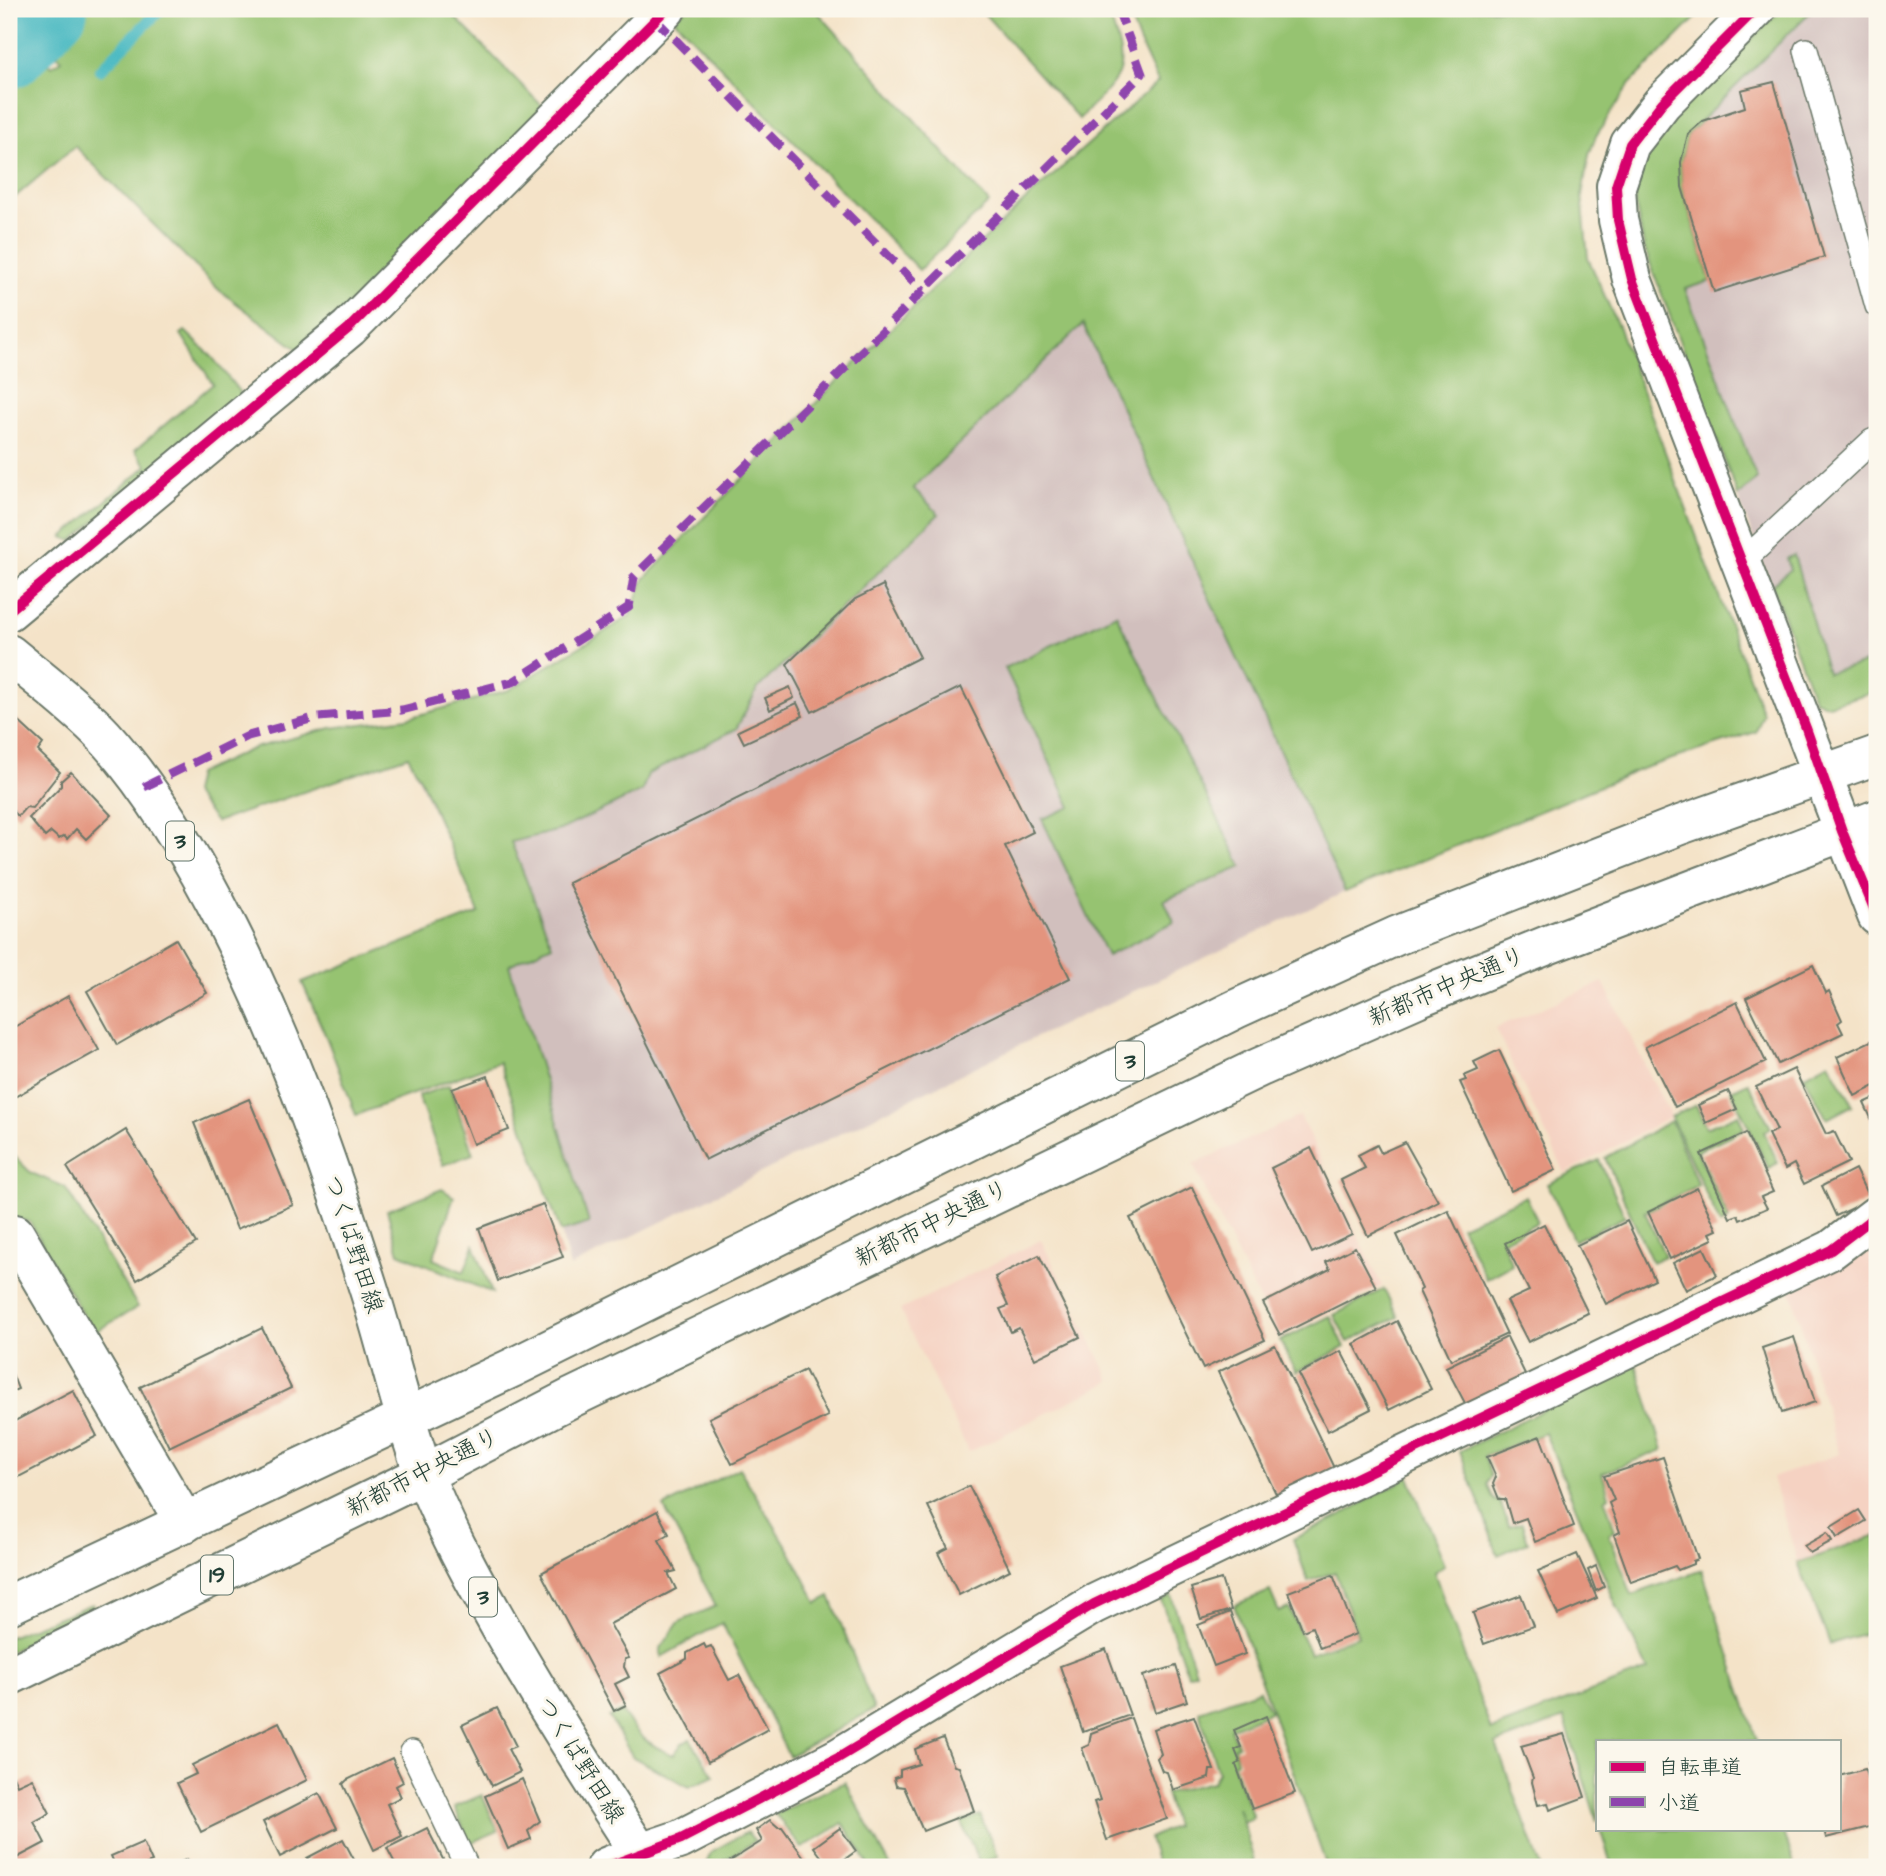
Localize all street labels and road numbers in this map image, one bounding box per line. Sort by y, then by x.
road number: 3 [166,821,194,860]
street label: 新都市中央通り [1363,939,1531,1035]
road number: 3 [1116,1042,1144,1080]
street label: つくば野田線 [315,1170,391,1318]
street label: 新都市中央通り [849,1172,1015,1276]
street label: 新都市中央通り [340,1420,506,1526]
road number: 19 [201,1556,233,1594]
road number: 3 [469,1578,497,1616]
street label: つくば野田線 [527,1690,633,1830]

